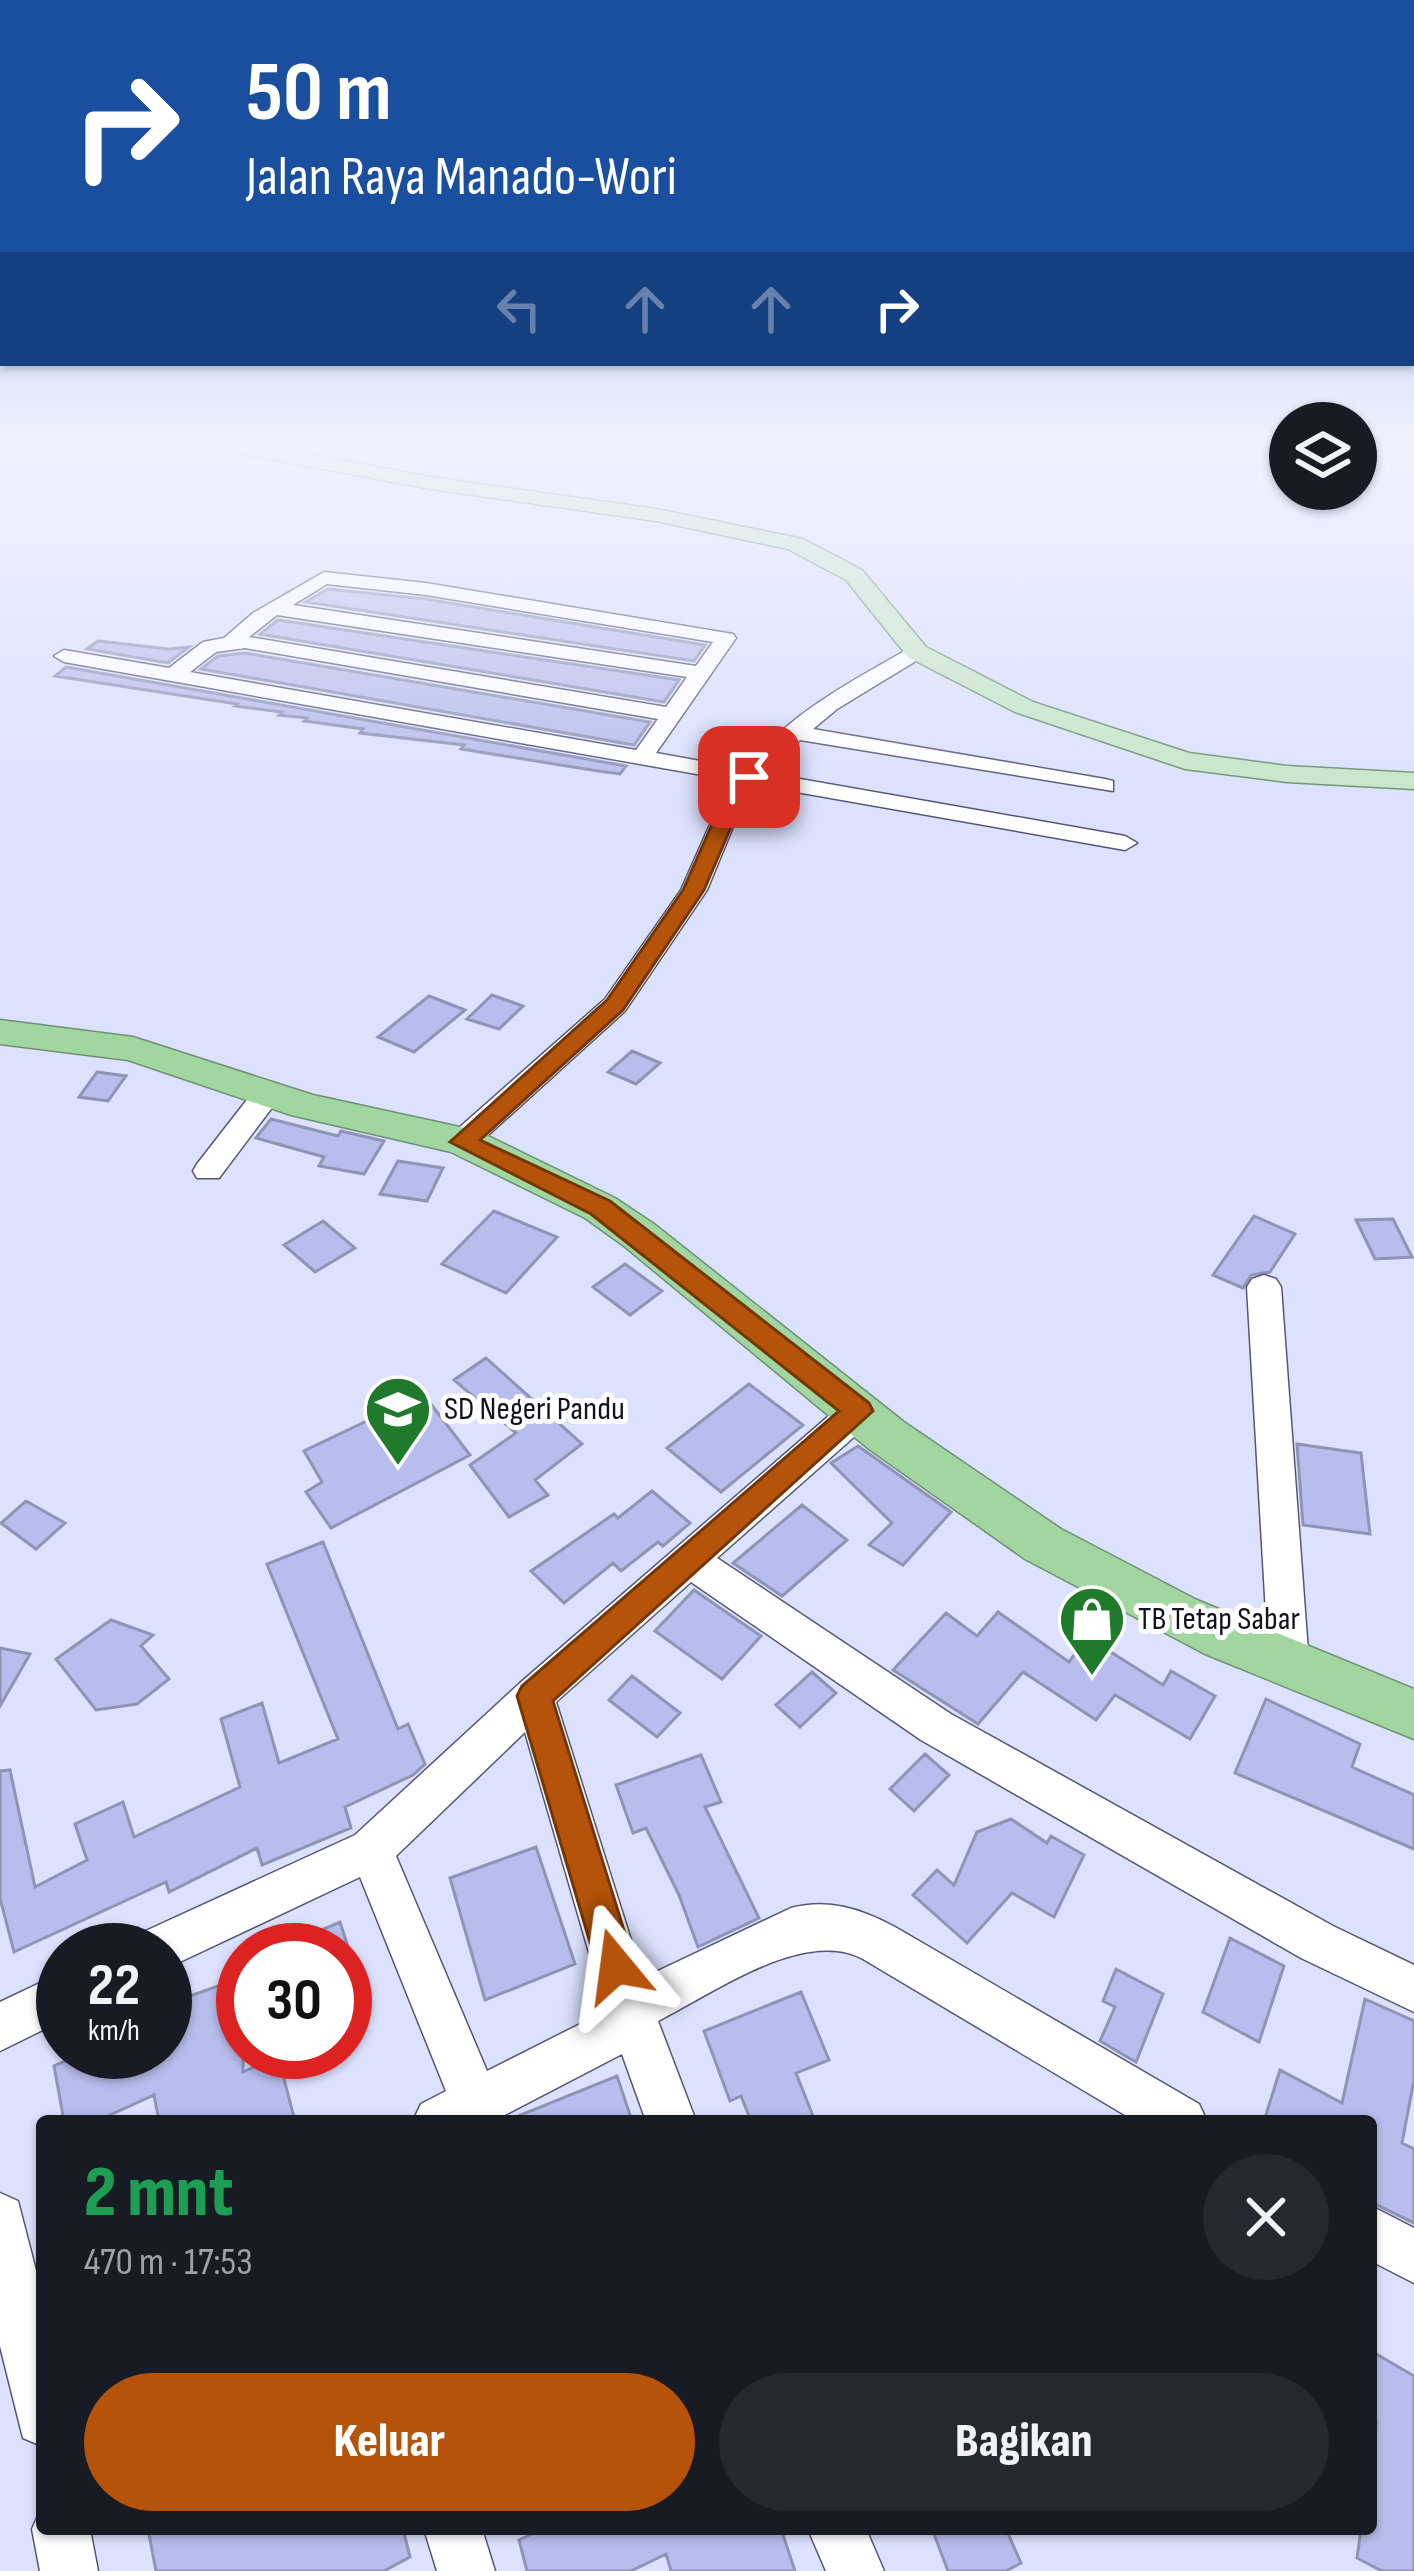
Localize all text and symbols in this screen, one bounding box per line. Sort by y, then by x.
text: 50 m [246,43,392,144]
icon: right [48,48,204,204]
text: Jalan Raya Manado-Wori [246,145,677,210]
icon: left [486,276,552,342]
icon: ahead [612,276,678,342]
icon: ahead [738,276,804,342]
icon: right [864,276,930,342]
map controls [1269,402,1377,510]
button: layers [1269,402,1377,510]
pin [698,726,800,828]
icon: arrive [716,744,782,810]
school or university icon: SD Negeri Pandu [363,1374,433,1468]
place label: SD Negeri Pandu [444,1389,625,1429]
shop icon: TB Tetap Sabar [1057,1584,1127,1678]
place label: TB Tetap Sabar [1138,1599,1300,1639]
position arrow [553,1903,679,2029]
speed limit sign: 30 [216,1923,372,2079]
text: 22 [88,1950,140,2022]
text: km/h [88,2013,140,2049]
text: 2 mnt [84,2150,233,2237]
button: close [1203,2154,1329,2280]
text: 470 m · 17:53 [84,2239,253,2286]
button: Keluar [84,2373,695,2511]
button: Bagikan [719,2373,1329,2511]

